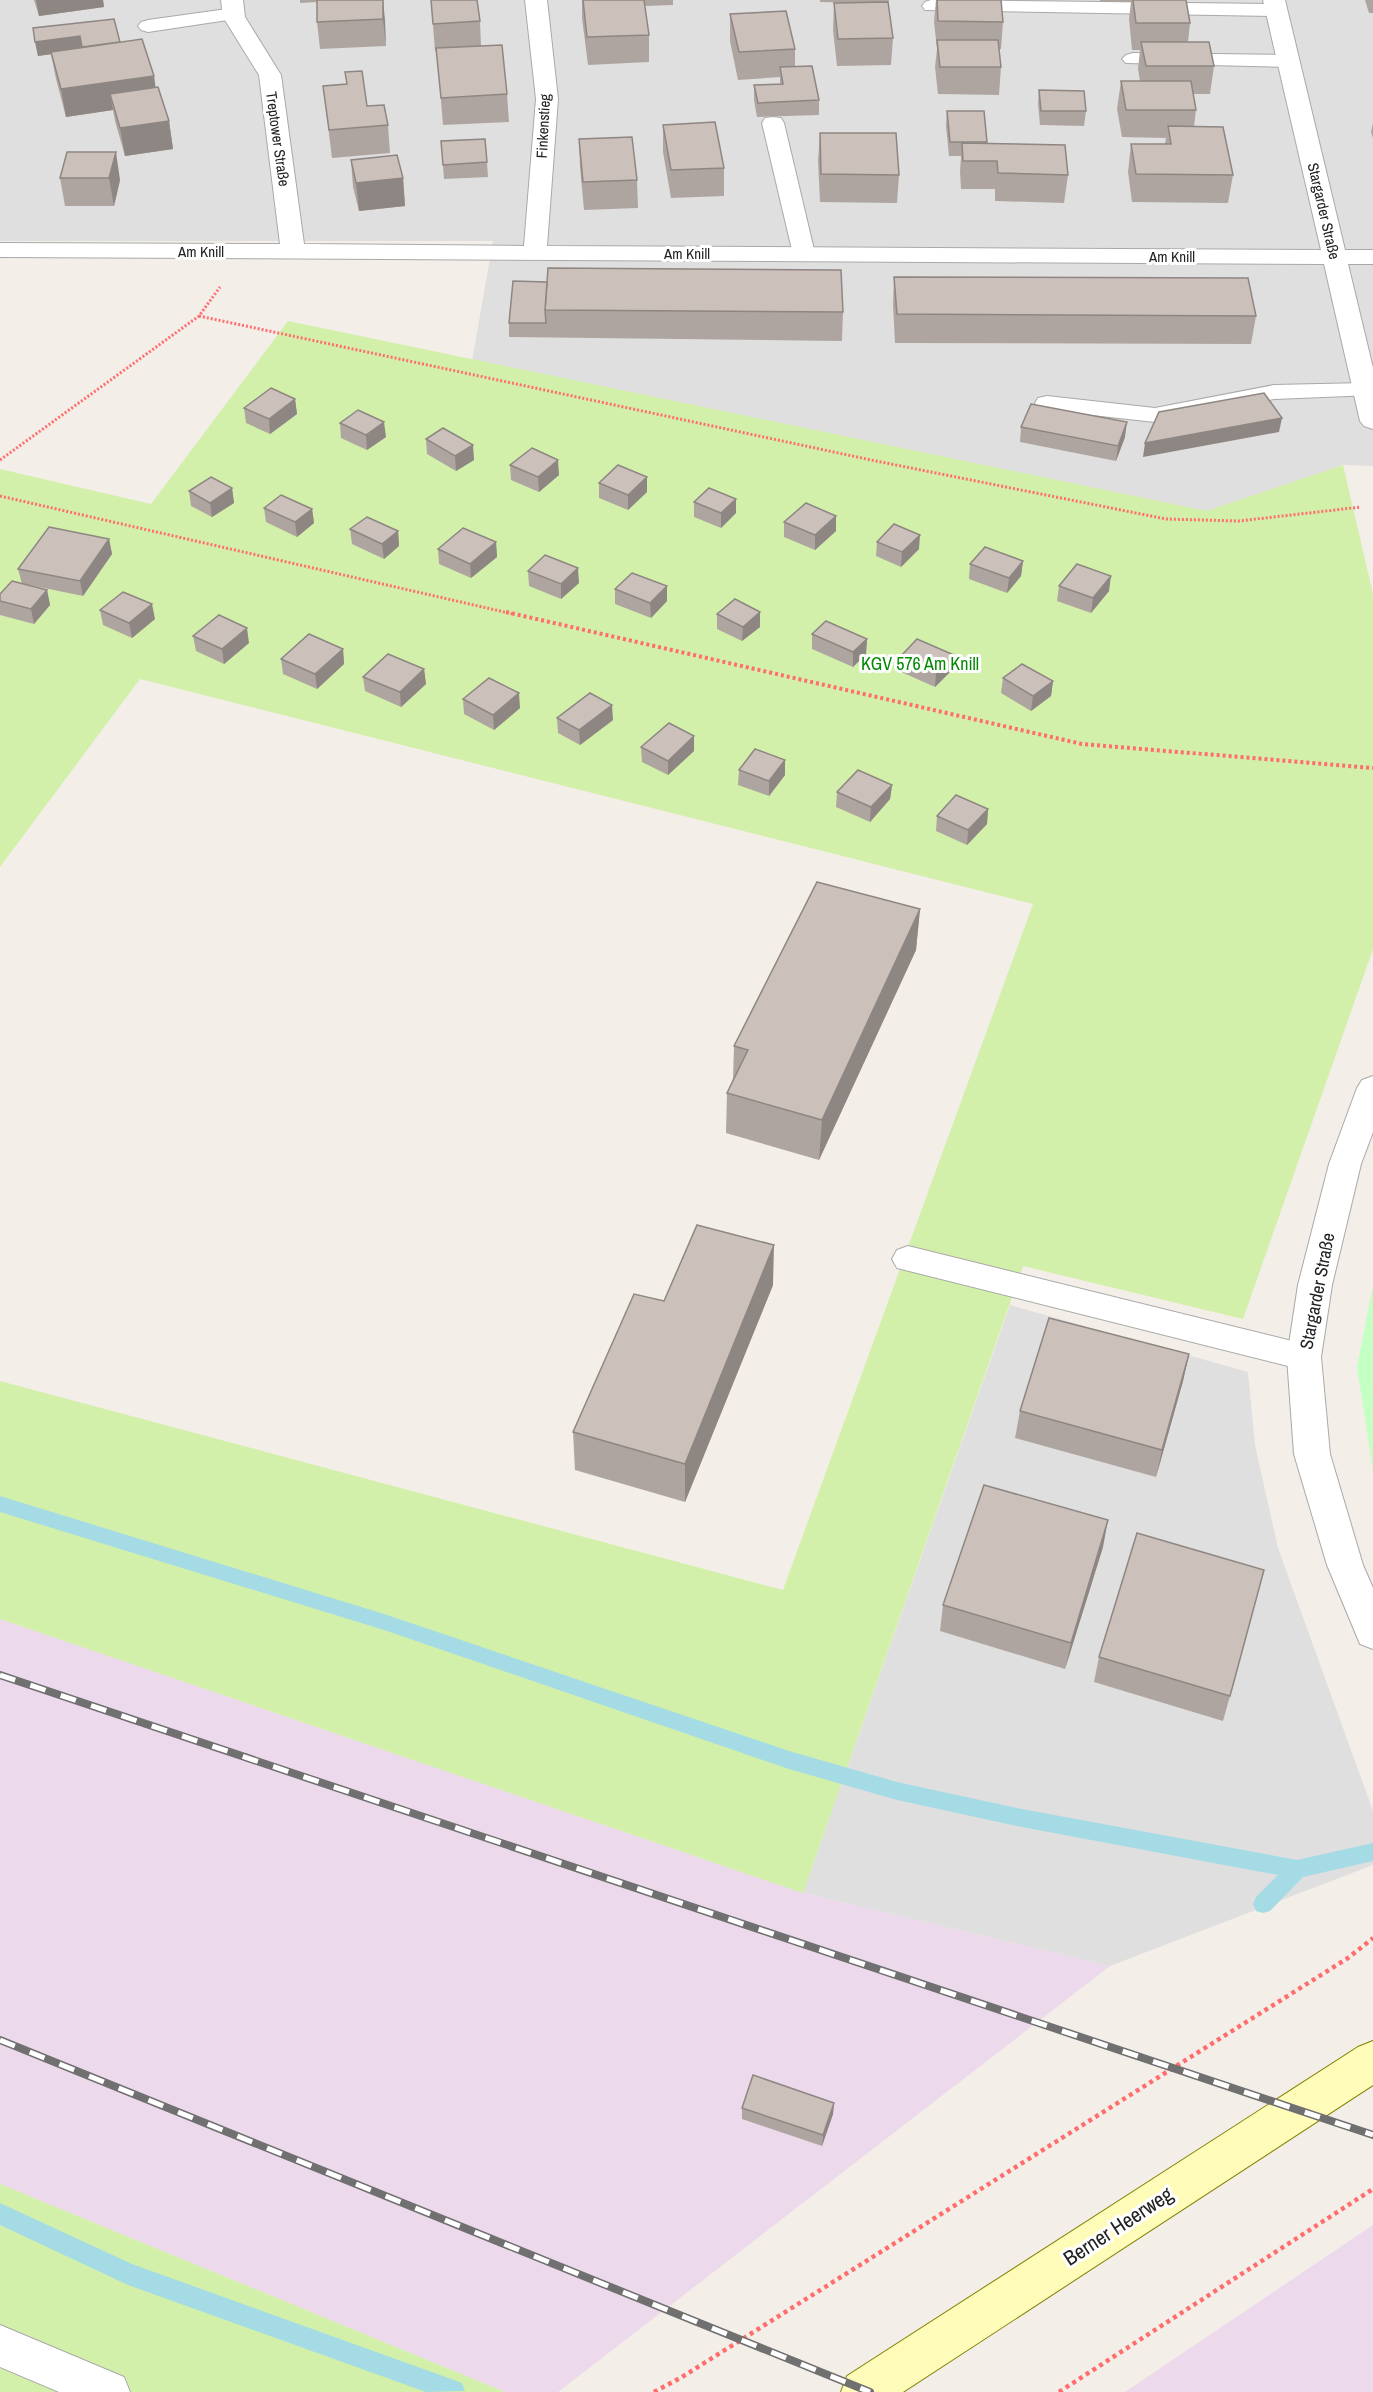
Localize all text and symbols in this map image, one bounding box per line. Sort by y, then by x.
street label: Treptower Straße [261,90,295,188]
street label: Finkenstieg [531,93,555,159]
street label: Stargarder Straße [1303,161,1345,261]
street label: Am Knill [177,241,224,262]
street label: Am Knill [663,243,710,264]
street label: Am Knill [1148,246,1195,267]
park label: KGV 576 Am Knill [861,651,979,676]
street label: Stargarder Straße [1293,1231,1341,1351]
street label: Berner Heerweg [1058,2179,1179,2272]

